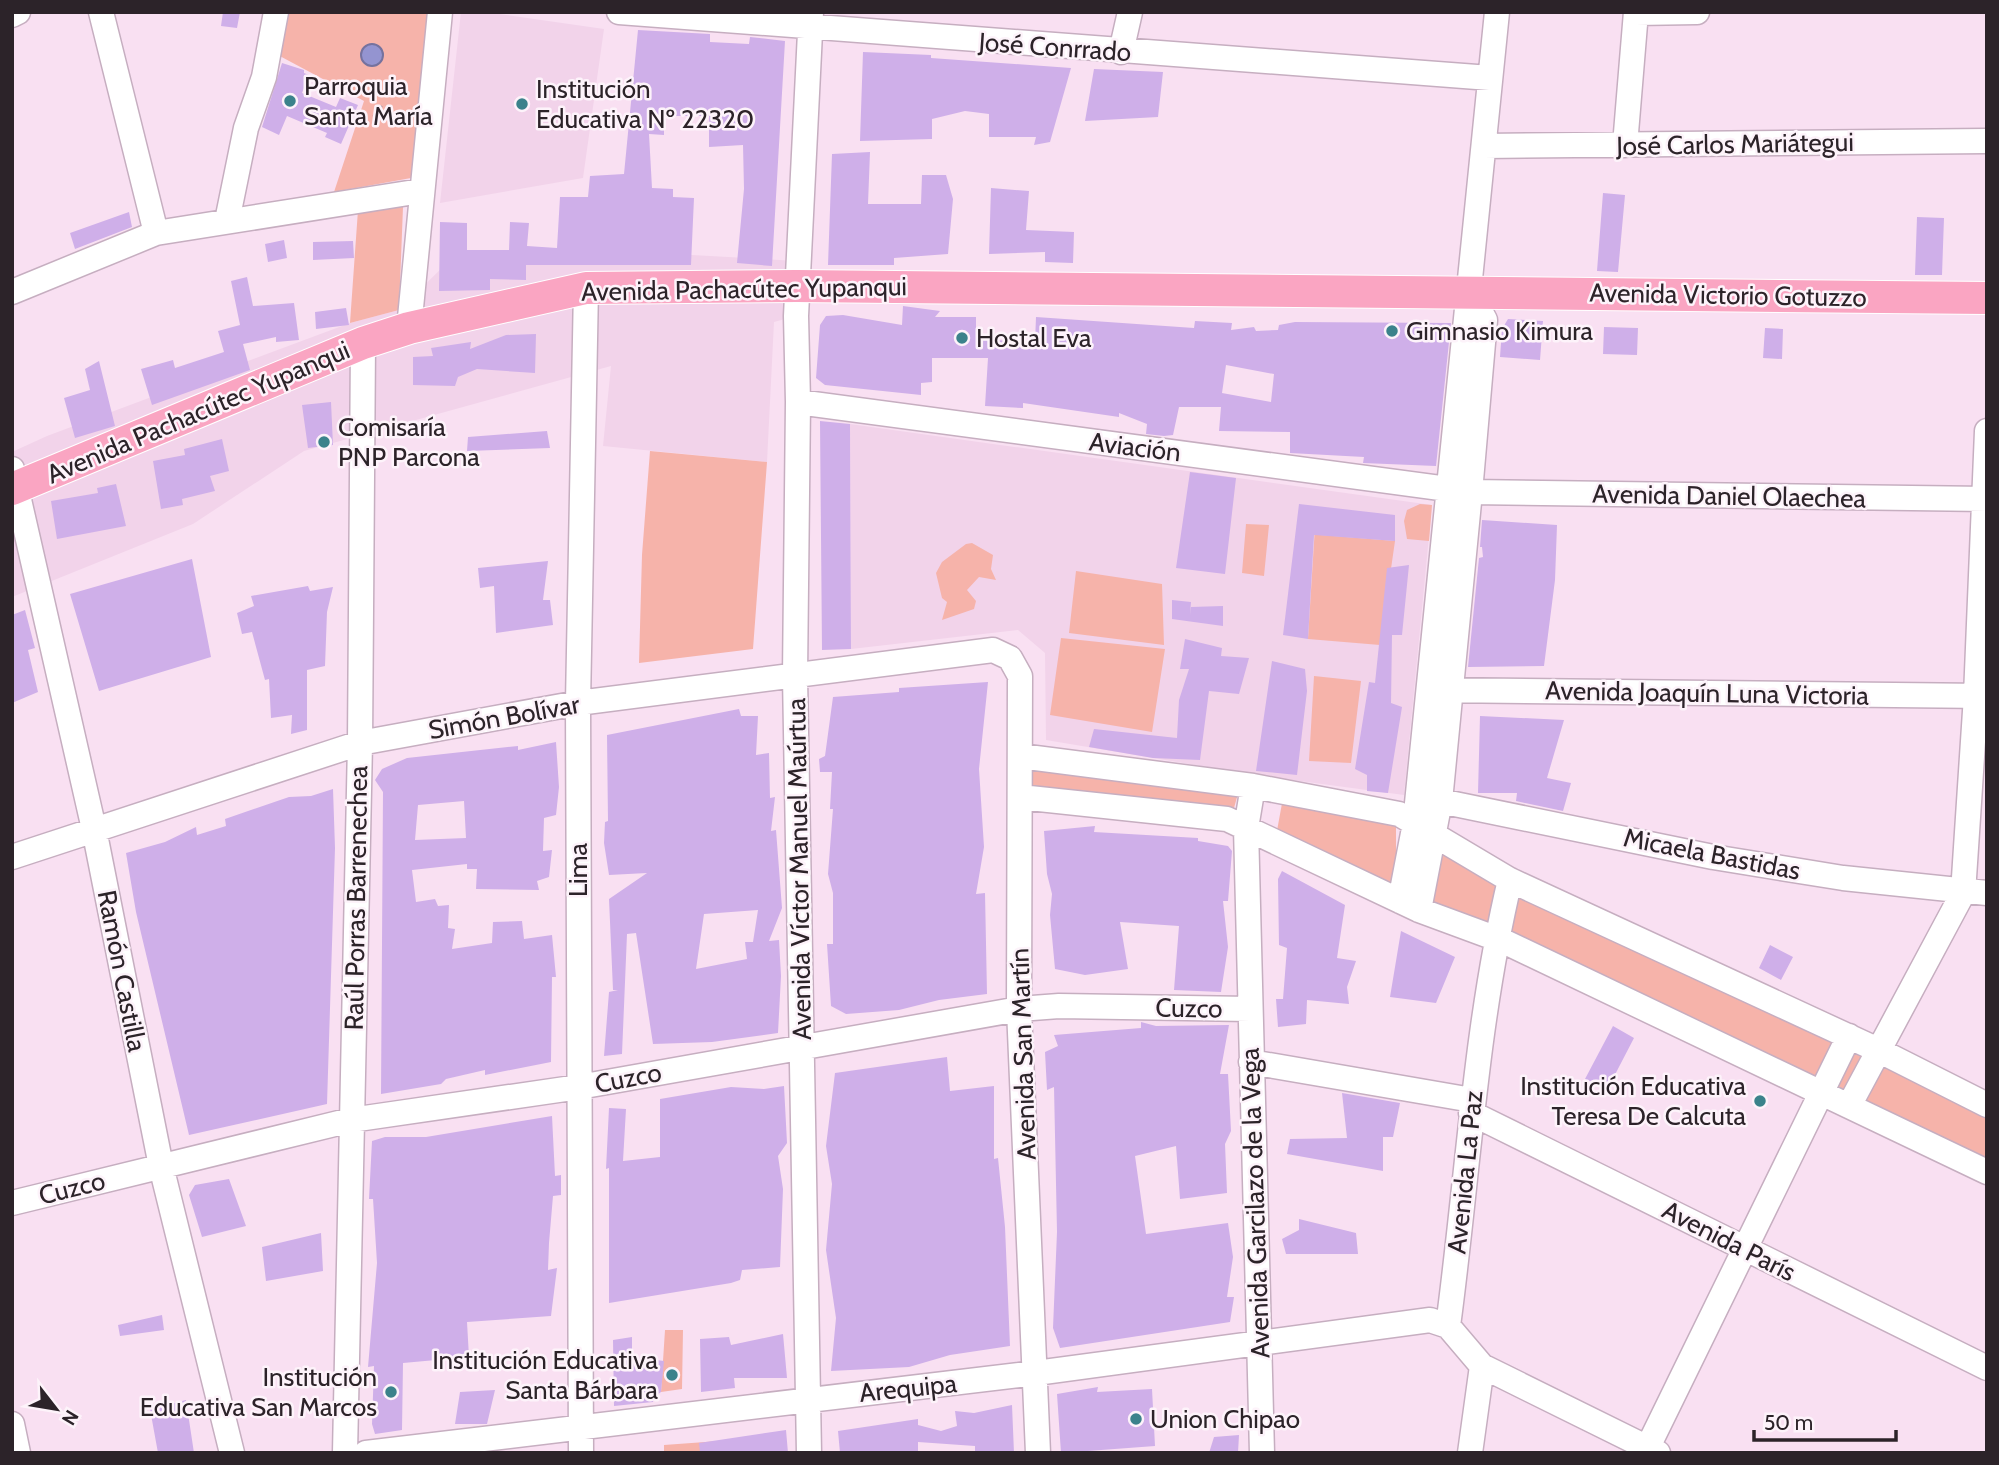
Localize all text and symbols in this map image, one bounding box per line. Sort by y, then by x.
street label: José Conrrado [977,26,1132,68]
place label: Parroquia Santa María [304,70,433,132]
place label: Institución Educativa Nº 22320 [536,73,754,135]
marker: Parroquia Santa María [282,93,298,109]
marker: Institución Educativa Nº 22320 [514,96,530,112]
street label: José Carlos Mariátegui [1615,126,1854,162]
street label: Avenida Pachacútec Yupanqui [581,270,907,308]
street label: Avenida Victorio Gotuzzo [1589,277,1867,313]
place label: Gimnasio Kimura [1406,315,1593,347]
place label: Hostal Eva [976,322,1092,354]
marker: Gimnasio Kimura [1384,323,1400,339]
marker: Hostal Eva [954,330,970,346]
street label: Avenida Pachacútec Yupanqui [42,334,354,490]
place label: Comisaría PNP Parcona [338,411,480,473]
street label: Aviación [1087,426,1183,468]
marker: Comisaría PNP Parcona [316,434,332,450]
street label: Avenida Daniel Olaechea [1592,478,1867,514]
street label: Avenida Joaquín Luna Victoria [1545,674,1870,712]
street label: Simón Bolívar [426,688,583,746]
street label: Avenida Víctor Manuel Maúrtua [780,697,818,1040]
street label: Raúl Porras Barrenechea [338,765,374,1031]
street label: Micaela Bastidas [1621,821,1803,887]
street label: Lima [562,843,594,897]
street label: Ramón Castilla [91,888,153,1055]
street label: Avenida San Martín [1003,947,1043,1161]
street label: Cuzco [1155,991,1223,1025]
street label: Avenida Garcilazo de la Vega [1234,1047,1276,1359]
street label: Cuzco [592,1056,664,1100]
place label: Institución Educativa Teresa De Calcuta [1520,1070,1747,1132]
street label: Avenida La Paz [1440,1089,1490,1255]
marker: Institución Educativa Teresa De Calcuta [1752,1093,1768,1109]
street label: Cuzco [36,1164,108,1212]
street label: Avenida París [1657,1194,1801,1288]
place label: Institución Educativa Santa Bárbara [432,1344,659,1406]
place label: Institución Educativa San Marcos [140,1361,377,1423]
marker: Institución Educativa Santa Bárbara [664,1367,680,1383]
street label: Arequipa [858,1367,959,1409]
north arrow [21,1374,91,1444]
marker: Institución Educativa San Marcos [383,1384,399,1400]
scale bar [1754,1398,1896,1442]
place label: Union Chipao [1150,1403,1300,1435]
text: N [57,1406,83,1429]
text: 50 m [1764,1410,1813,1435]
marker: Union Chipao [1128,1411,1144,1427]

